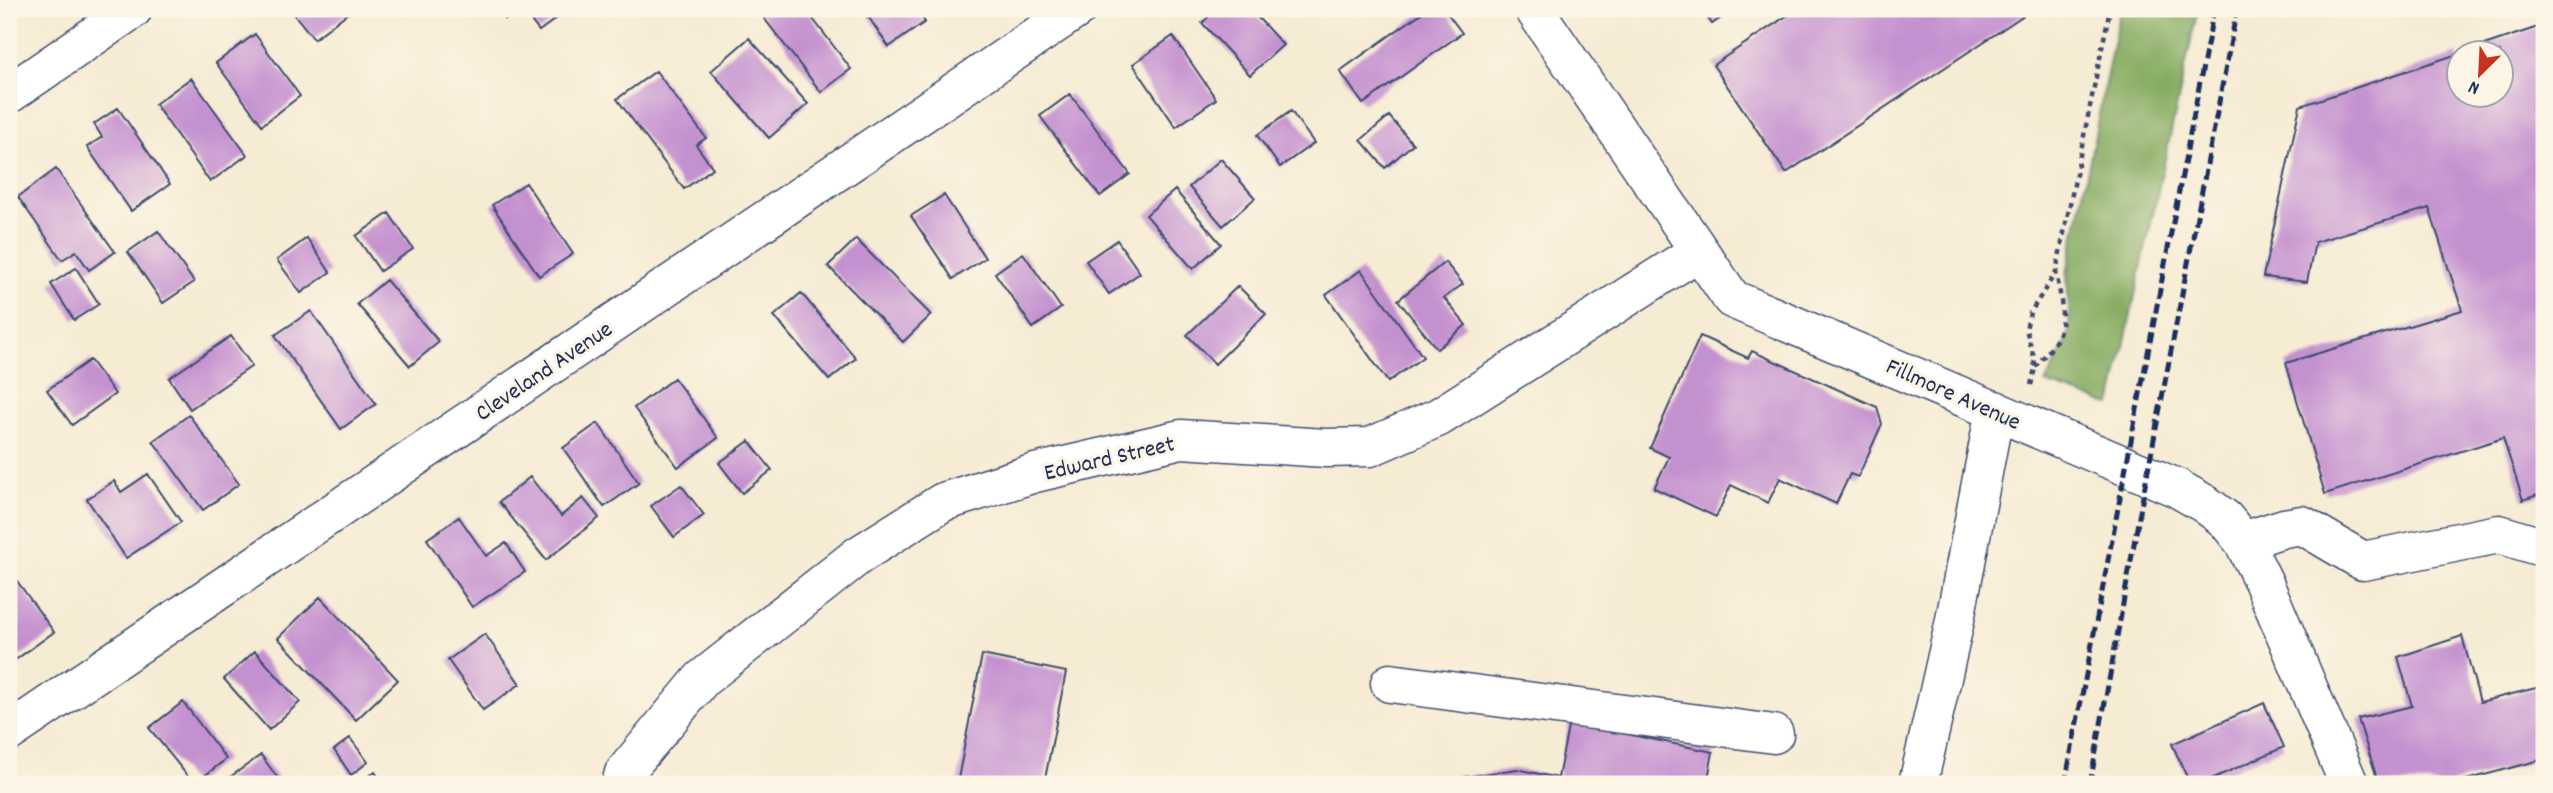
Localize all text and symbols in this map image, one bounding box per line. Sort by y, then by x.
north arrow [2444,38,2514,108]
text: N [2465,72,2484,101]
street label: Cleveland Avenue [469,314,620,431]
street label: Fillmore Avenue [1880,351,2026,441]
street label: Edward Street [1041,428,1178,491]

